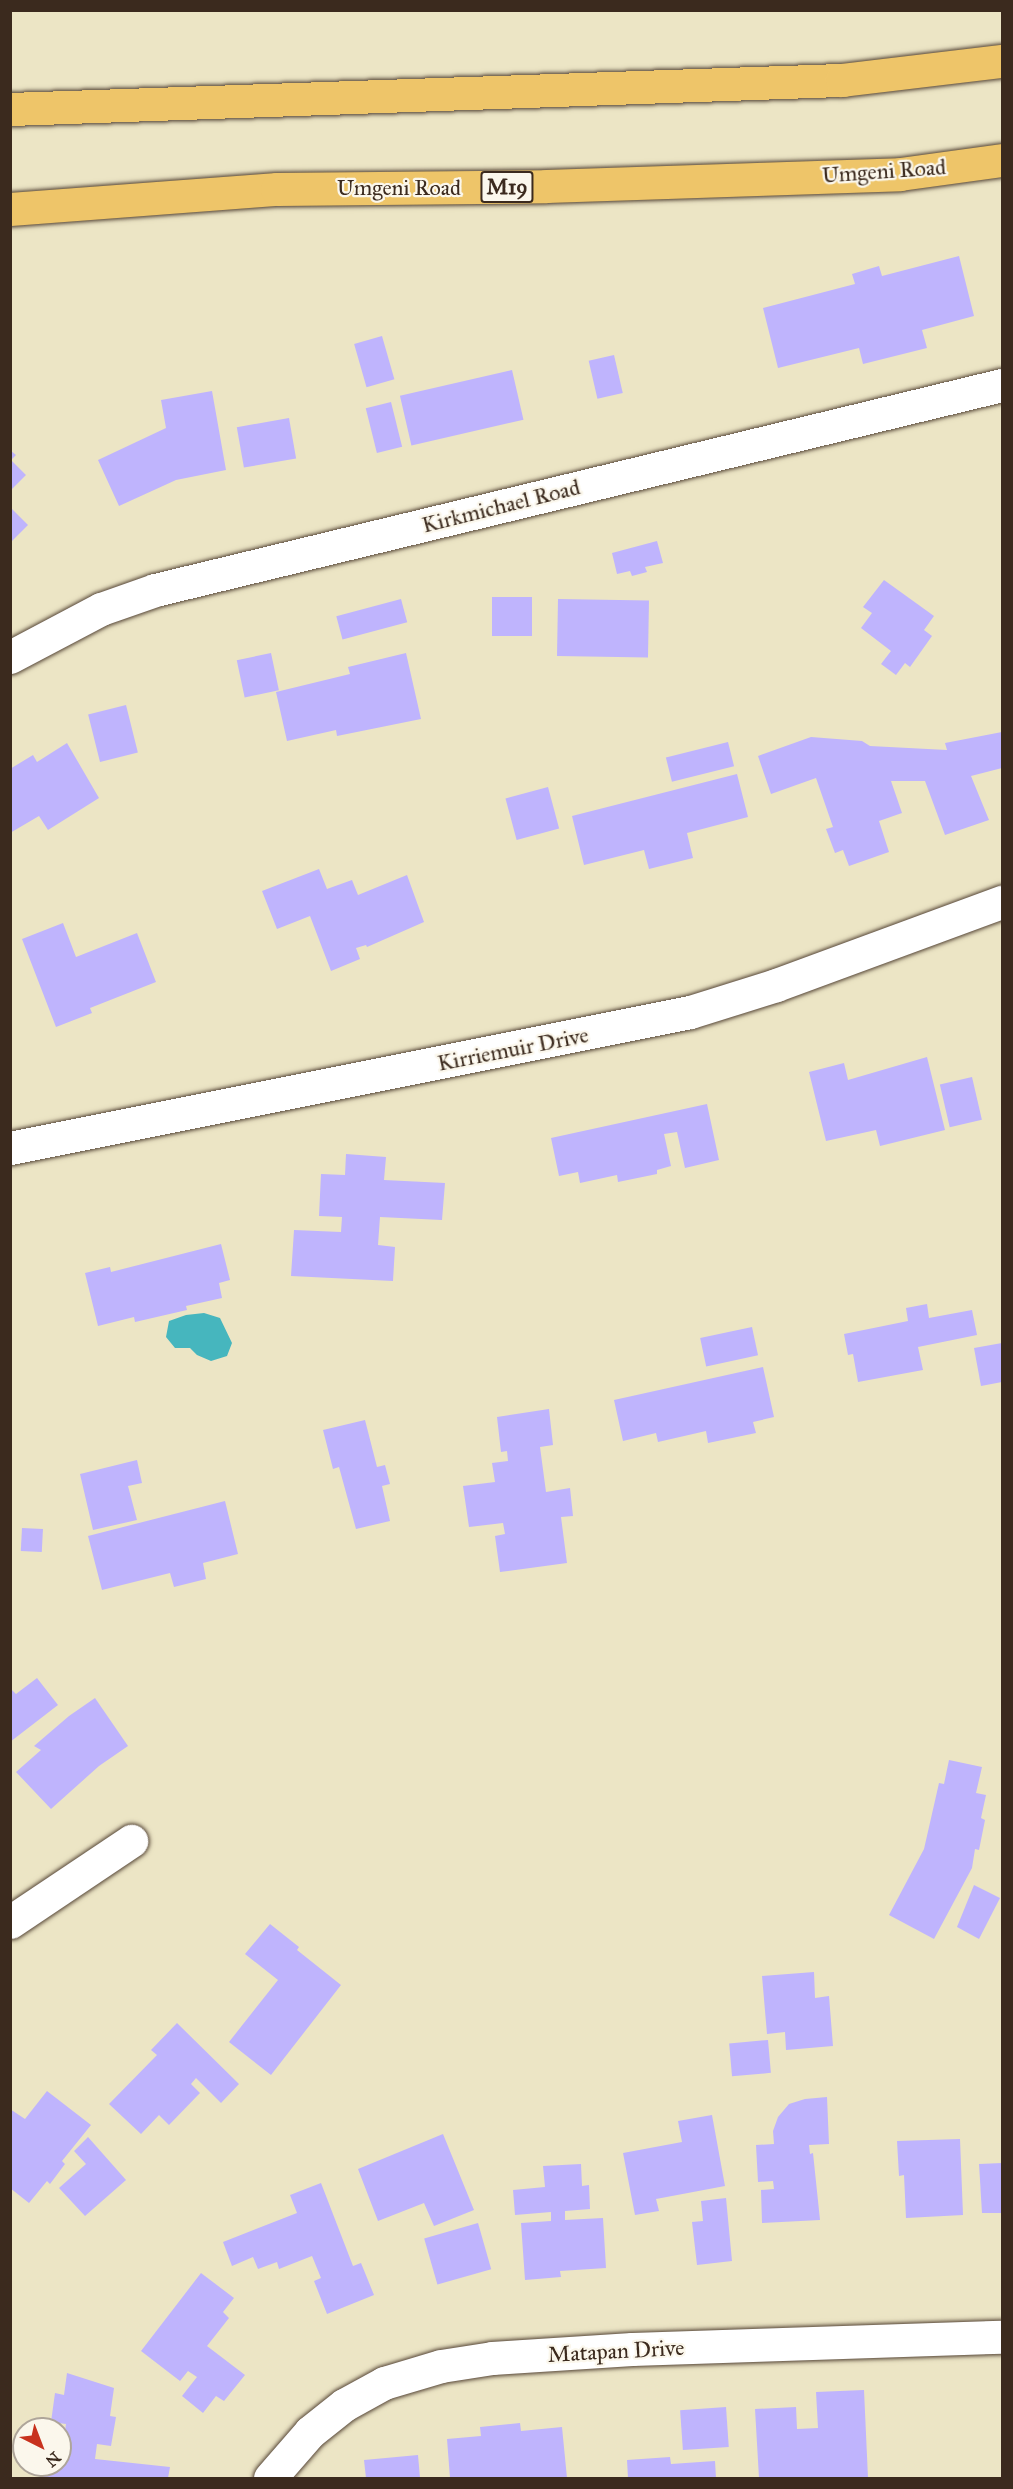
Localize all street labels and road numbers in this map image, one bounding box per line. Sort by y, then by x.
street label: Umgeni Road [821,153,947,189]
road number: M19 [480,169,534,205]
street label: Umgeni Road [337,175,461,201]
street label: Kirkmichael Road [419,474,583,538]
street label: Kirriemuir Drive [435,1021,591,1077]
street label: Matapan Drive [547,2334,685,2368]

